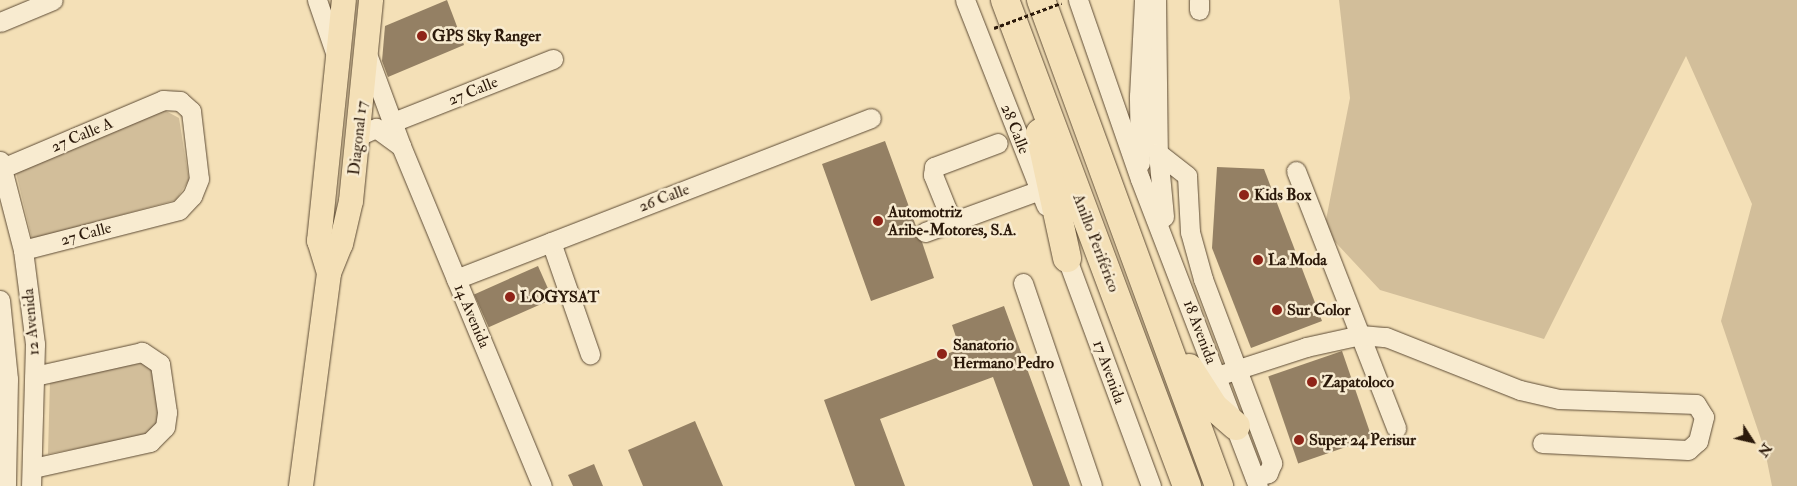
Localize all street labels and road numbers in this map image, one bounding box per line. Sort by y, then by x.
street label: 27 Calle [445,72,501,110]
street label: Diagonal 17 [345,100,371,176]
street label: 28 Calle [996,101,1034,157]
street label: 27 Calle A [48,113,116,157]
street label: 26 Calle [636,180,692,216]
street label: Anillo Periférico [1068,191,1124,295]
street label: 27 Calle [58,218,114,250]
street label: 14 Avenida [450,281,494,351]
street label: 12 Avenida [19,288,43,356]
street label: 18 Avenida [1179,297,1221,367]
street label: 17 Avenida [1089,337,1129,407]

